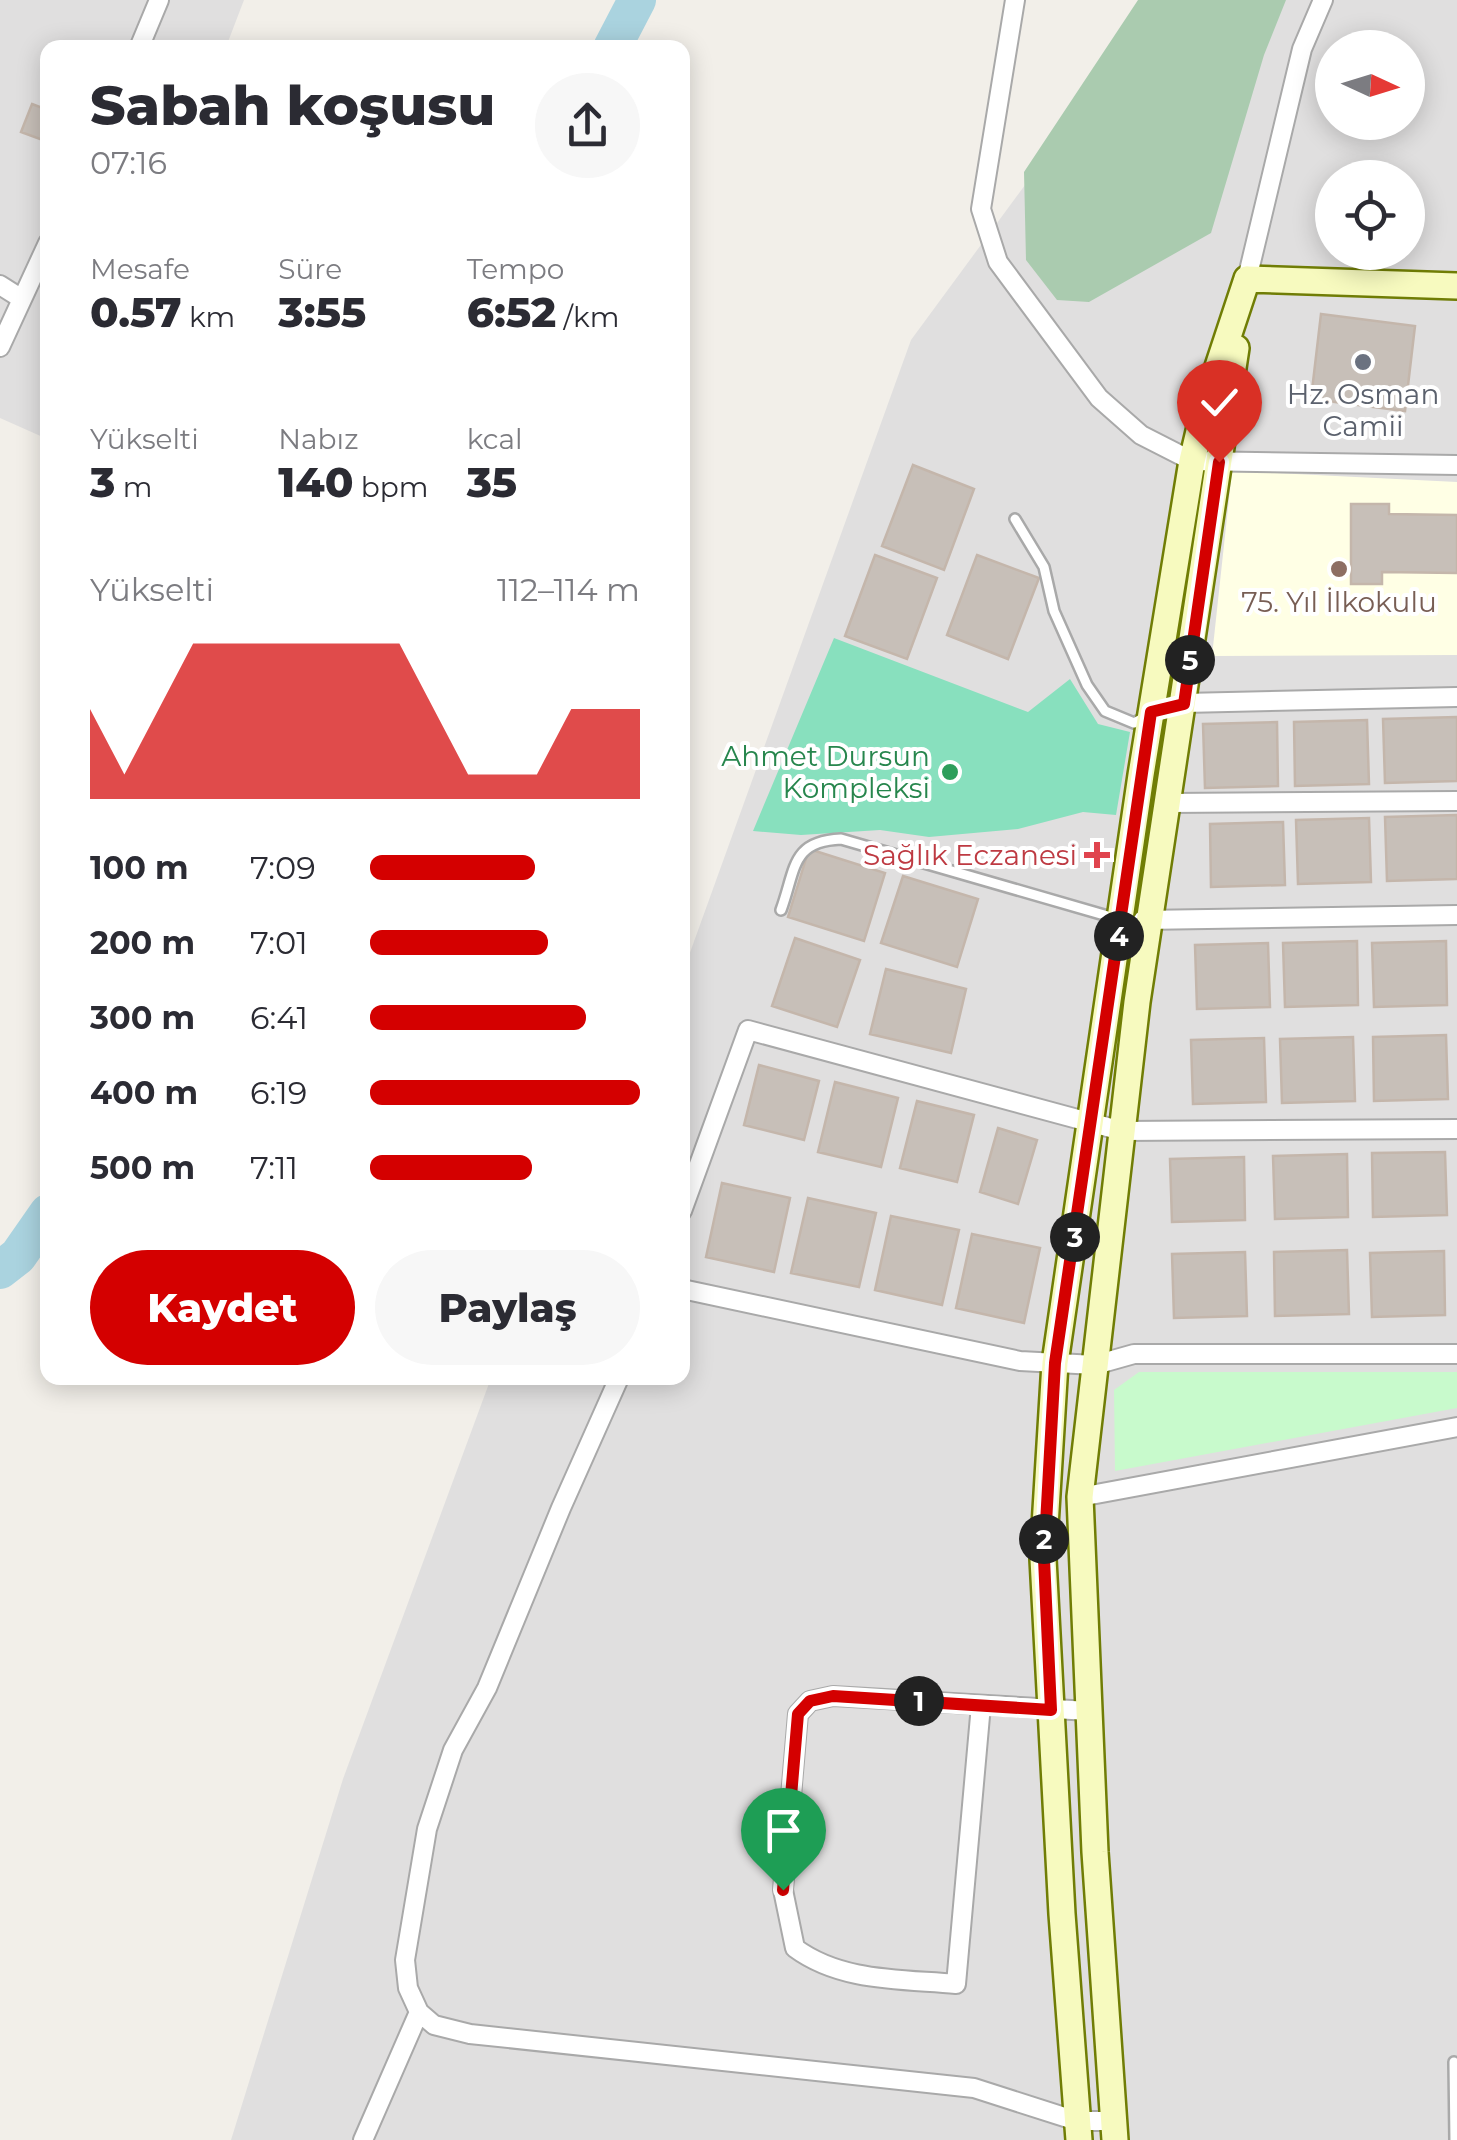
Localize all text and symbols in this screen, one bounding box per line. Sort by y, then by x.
north arrow [1315,30,1425,140]
map controls [1315,30,1425,270]
text: Sabah koşusu [90,72,495,139]
button: share [535,73,640,178]
text: 07:16 [90,143,167,182]
button: locate [1315,160,1425,270]
text: Mesafe [90,252,190,286]
text: Süre [278,252,342,286]
text: Tempo [467,252,564,286]
text: 0.57 [90,286,182,338]
text: 3:55 [278,286,366,338]
text: 6:52 [467,286,556,338]
text: km [182,300,235,334]
text: /km [556,300,619,334]
marker: Hz. Osman Camii [1352,351,1374,373]
pin [1177,360,1262,463]
icon: check [1192,375,1247,430]
place label: Hz. Osman Camii [1287,377,1439,443]
text: Yükselti [90,422,199,456]
text: Nabız [278,422,358,456]
text: kcal [467,422,523,456]
text: 3 [90,456,115,508]
text: 140 [278,456,354,508]
text: 35 [467,456,517,508]
text: m [115,470,152,504]
text: bpm [354,470,429,504]
marker: 75. Yıl İlkokulu [1328,558,1350,580]
text: Yükselti [90,570,214,609]
text: 112–114 m [497,570,640,609]
place label: 75. Yıl İlkokulu [1241,585,1437,619]
pin: 5 [1165,635,1215,685]
text: 5 [1182,643,1198,677]
place label: Ahmet Dursun Kompleksi [721,739,930,805]
marker: Ahmet Dursun Kompleksi [939,761,961,783]
place label: Sağlık Eczanesi [863,838,1077,872]
marker: Sağlık Eczanesi [1086,844,1108,866]
text: 100 m [90,848,189,887]
text: 7:09 [250,848,316,887]
pin: 4 [1094,911,1144,961]
text: 4 [1109,919,1129,953]
text: 200 m [90,923,195,962]
text: 7:01 [250,923,308,962]
text: 300 m [90,998,195,1037]
text: 6:41 [250,998,308,1037]
text: 400 m [90,1073,198,1112]
text: 6:19 [250,1073,307,1112]
text: 500 m [90,1148,195,1187]
text: 7:11 [250,1148,298,1187]
pin: 3 [1050,1212,1100,1262]
text: 3 [1067,1220,1083,1254]
button: Kaydet [90,1250,355,1365]
button: Paylaş [375,1250,640,1365]
pin: 2 [1019,1514,1069,1564]
text: 2 [1036,1522,1052,1556]
pin: 1 [894,1676,944,1726]
text: 1 [914,1684,924,1718]
pin [741,1788,826,1891]
icon: arrive [756,1803,811,1858]

